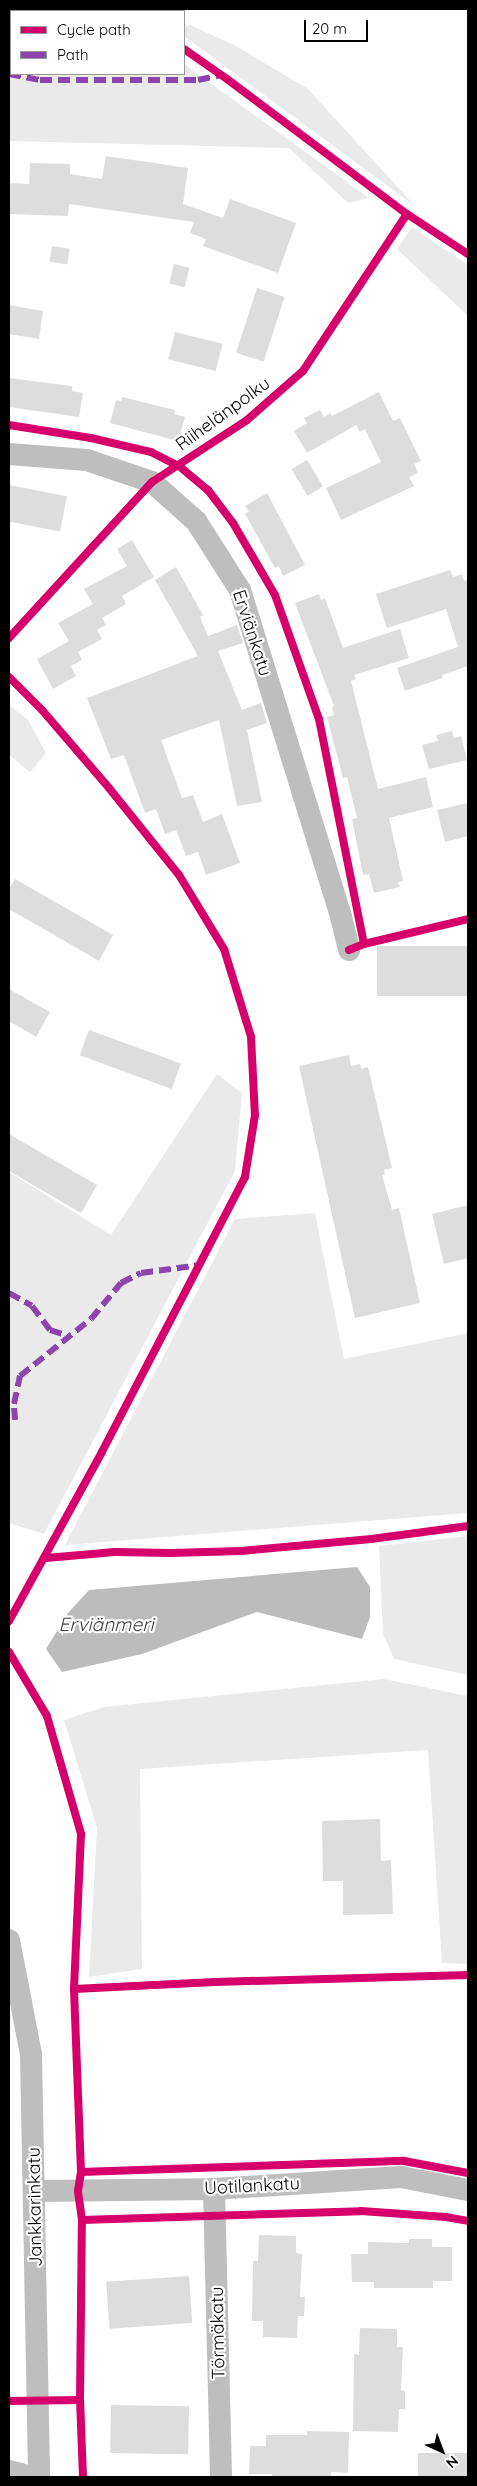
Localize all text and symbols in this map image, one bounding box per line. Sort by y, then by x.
legend [10,10,185,75]
scale bar [307,10,371,42]
text: 20 m [312,19,347,38]
text: Cycle path [57,20,131,39]
text: Path [57,45,89,64]
street label: Riihelänpolku [172,373,274,455]
street label: Erviänkatu [228,587,276,679]
water label: Erviänmeri [58,1614,154,1636]
street label: Jankkarinkatu [23,2147,47,2267]
street label: Uotilankatu [204,2173,300,2199]
street label: Törmäkatu [206,2286,230,2380]
north arrow [417,2426,467,2476]
text: N [442,2452,462,2472]

